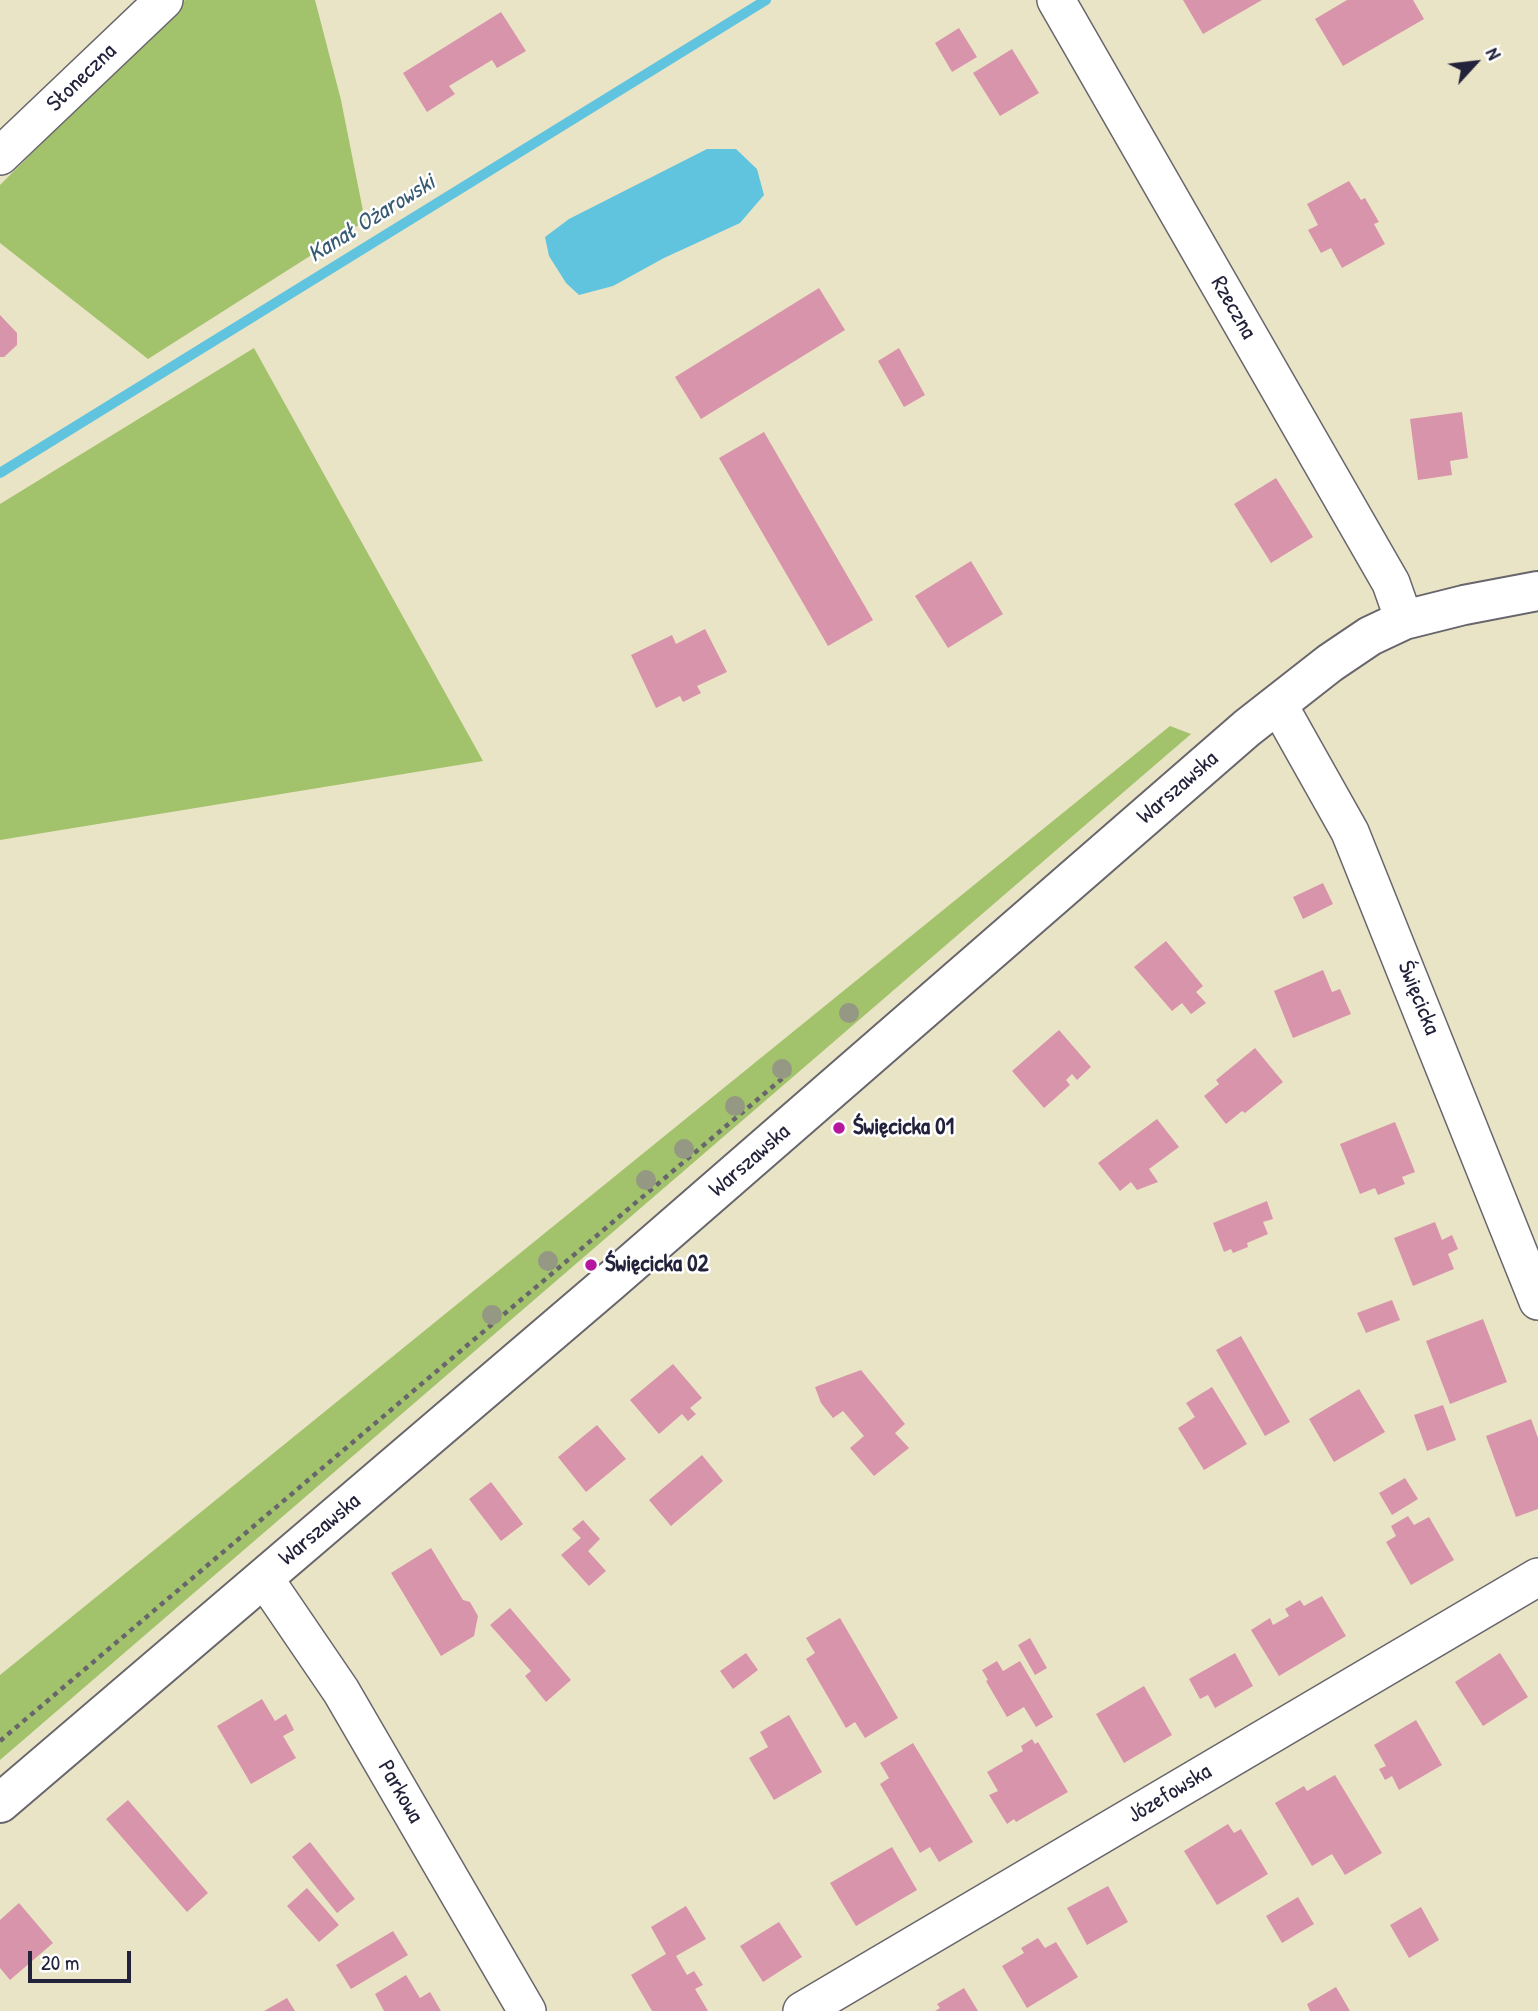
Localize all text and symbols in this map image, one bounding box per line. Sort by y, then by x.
north arrow [1440,28,1510,98]
street label: Słoneczna [41,38,123,118]
text: N [1480,43,1508,64]
water label: Kanał Ożarowski [303,169,441,269]
street label: Rzeczna [1204,272,1262,344]
street label: Warszawska [1132,745,1224,831]
street label: Święcicka [1391,957,1445,1039]
place label: Święcicka 01 [853,1114,954,1142]
street label: Warszawska [704,1118,796,1204]
marker: Święcicka 01 [831,1120,847,1136]
place label: Święcicka 02 [605,1251,708,1279]
marker: Święcicka 02 [583,1257,599,1273]
street label: Warszawska [274,1488,366,1572]
street label: Parkowa [371,1756,429,1828]
street label: Józefowska [1123,1758,1217,1830]
scale bar [32,1938,135,1982]
text: 20 m [41,1948,79,1977]

